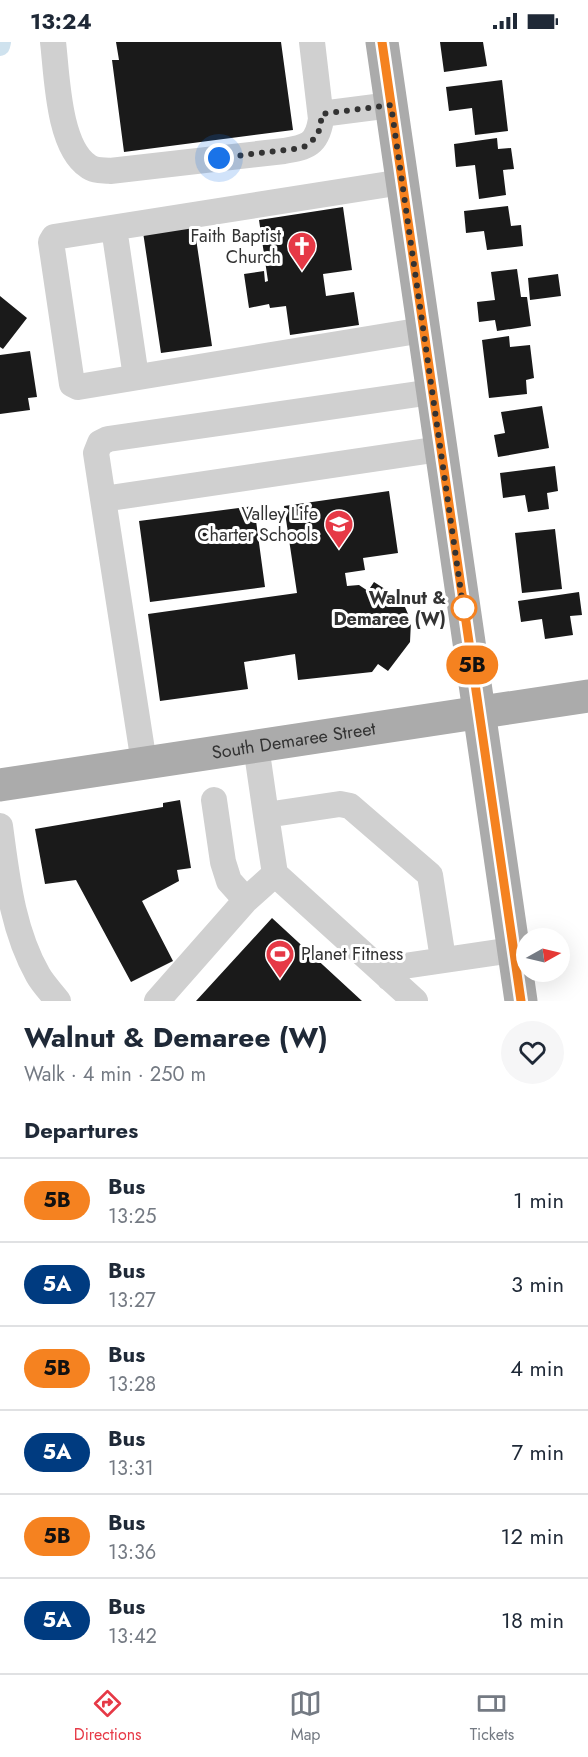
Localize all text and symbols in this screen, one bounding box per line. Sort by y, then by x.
text: 13:24 [30,5,92,37]
your location [204,143,234,173]
place label: Faith Baptist Church [190,223,282,270]
church icon: Faith Baptist Church [286,230,318,272]
place label: Valley Life Charter Schools [197,501,318,548]
school or university icon: Valley Life Charter Schools [323,508,355,550]
place label: Walnut & Demaree (W) [333,585,446,632]
marker: Walnut & Demaree (W) [451,595,477,621]
line badge: 5B [445,646,499,684]
text: 5B [458,650,486,680]
street label: South Demaree Street [210,715,378,766]
north arrow [516,928,570,982]
map controls [516,928,570,982]
sports icon: Planet Fitness [264,938,296,980]
place label: Planet Fitness [301,941,403,967]
text: Walnut & Demaree (W) [24,1017,328,1058]
button: heart [501,1021,564,1084]
text: Walk · 4 min · 250 m [24,1060,206,1089]
text: Departures [24,1114,138,1146]
text: Bus [108,1170,145,1202]
text: 1 min [513,1184,564,1216]
text: 5B [43,1185,71,1215]
text: 13:25 [108,1202,157,1231]
text: Bus [108,1254,145,1286]
text: 3 min [511,1268,564,1300]
text: 5A [43,1269,71,1299]
text: 13:27 [108,1286,156,1315]
text: Bus [108,1338,145,1370]
text: 4 min [510,1352,564,1384]
text: 5B [43,1353,71,1383]
text: 13:28 [108,1370,156,1399]
text: Bus [108,1422,145,1454]
text: 7 min [511,1436,564,1468]
text: 5A [43,1437,71,1467]
text: 13:31 [108,1454,154,1483]
text: Bus [108,1506,145,1538]
text: 12 min [501,1520,564,1552]
text: 5B [43,1521,71,1551]
text: 13:36 [108,1538,156,1567]
text: Bus [108,1590,145,1622]
text: 18 min [501,1604,564,1636]
text: 5A [43,1605,71,1635]
text: 13:42 [108,1622,157,1651]
tab: Directions [74,1687,142,1746]
tab: Map [289,1687,322,1746]
tab: Tickets [470,1687,514,1746]

